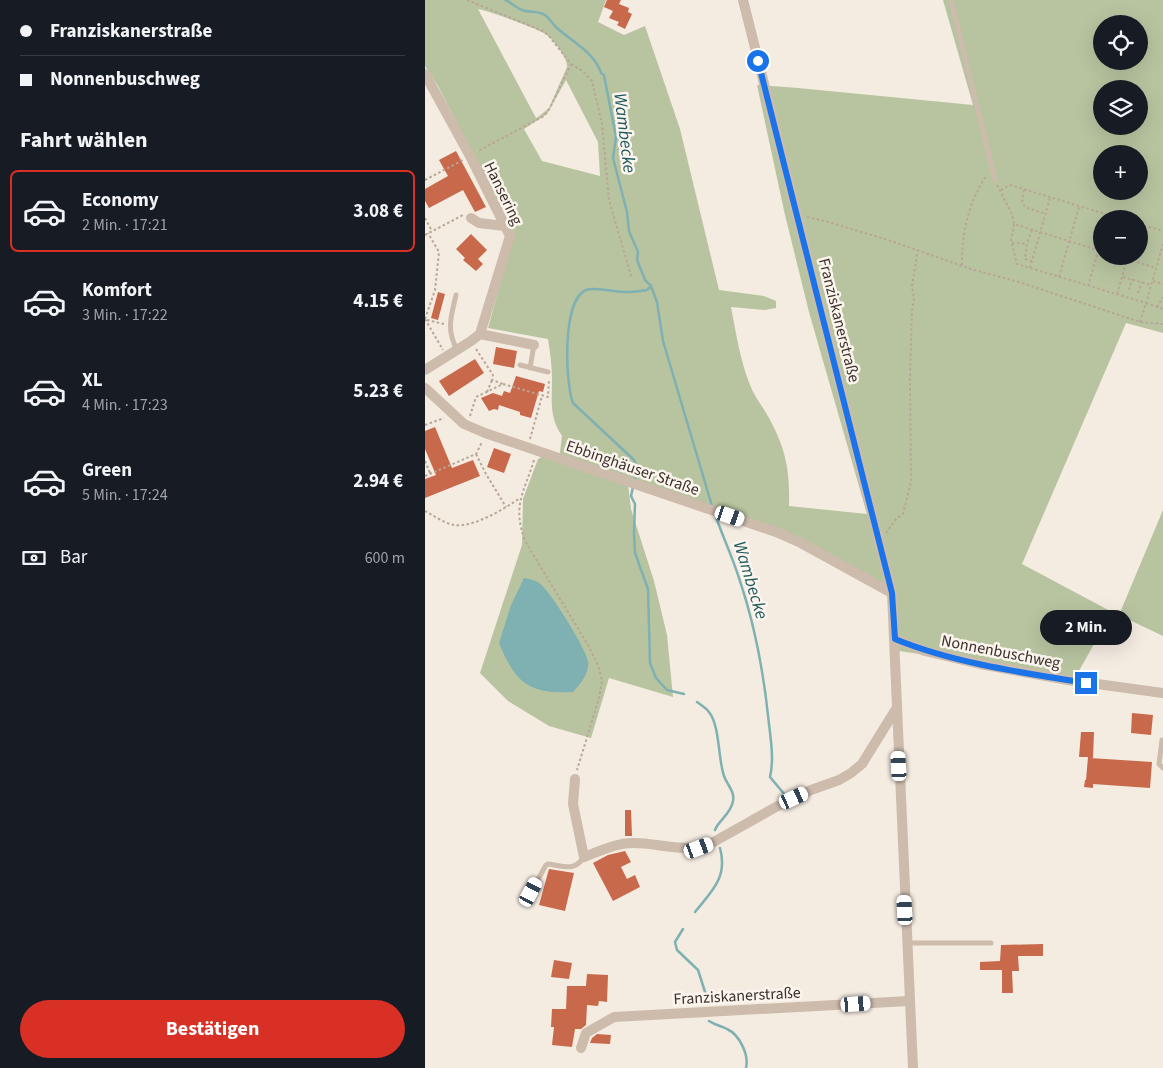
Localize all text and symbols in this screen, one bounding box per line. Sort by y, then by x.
map controls [1093,15,1148,265]
button: locate [1093,15,1148,70]
text: Franziskanerstraße [50,18,212,45]
route start [747,50,769,72]
text: Nonnenbuschweg [50,66,200,93]
button: layers [1093,80,1148,135]
water label: Wambecke [607,92,642,175]
text: Fahrt wählen [20,124,148,156]
button: + [1093,145,1148,200]
street label: Hansering [478,158,528,229]
text: Economy [82,187,159,214]
icon: car [22,189,67,234]
text: 3.08 € [353,198,403,225]
button: − [1093,210,1148,265]
text: 2 Min. · 17:21 [82,214,168,236]
street label: Franziskanerstraße [813,256,865,385]
text: Komfort [82,277,152,304]
icon: car [22,279,67,324]
text: 4.15 € [353,288,403,315]
text: 3 Min. · 17:22 [82,304,168,326]
text: XL [82,367,103,394]
icon: car [22,369,67,414]
text: 5.23 € [353,378,403,405]
text: 4 Min. · 17:23 [82,394,168,416]
street label: Ebbinghäuser Straße [563,435,702,501]
text: Green [82,457,132,484]
icon: car [22,459,67,504]
text: 2.94 € [353,468,403,495]
text: 5 Min. · 17:24 [82,484,168,506]
car [713,504,746,528]
water label: Wambecke [727,538,774,623]
icon: cash [20,544,48,572]
text: Bar [60,544,87,571]
text: 600 m [365,547,405,569]
callout: 2 Min. [1040,610,1132,646]
text: 2 Min. [1065,616,1107,638]
street label: Nonnenbuschweg [939,630,1062,674]
route end [1075,672,1097,694]
car [890,751,907,781]
car [777,785,810,811]
car [682,836,715,860]
car [517,875,544,909]
car [896,895,913,925]
street label: Franziskanerstraße [673,982,801,1010]
car [840,995,871,1013]
button: Bestätigen [20,1000,405,1058]

